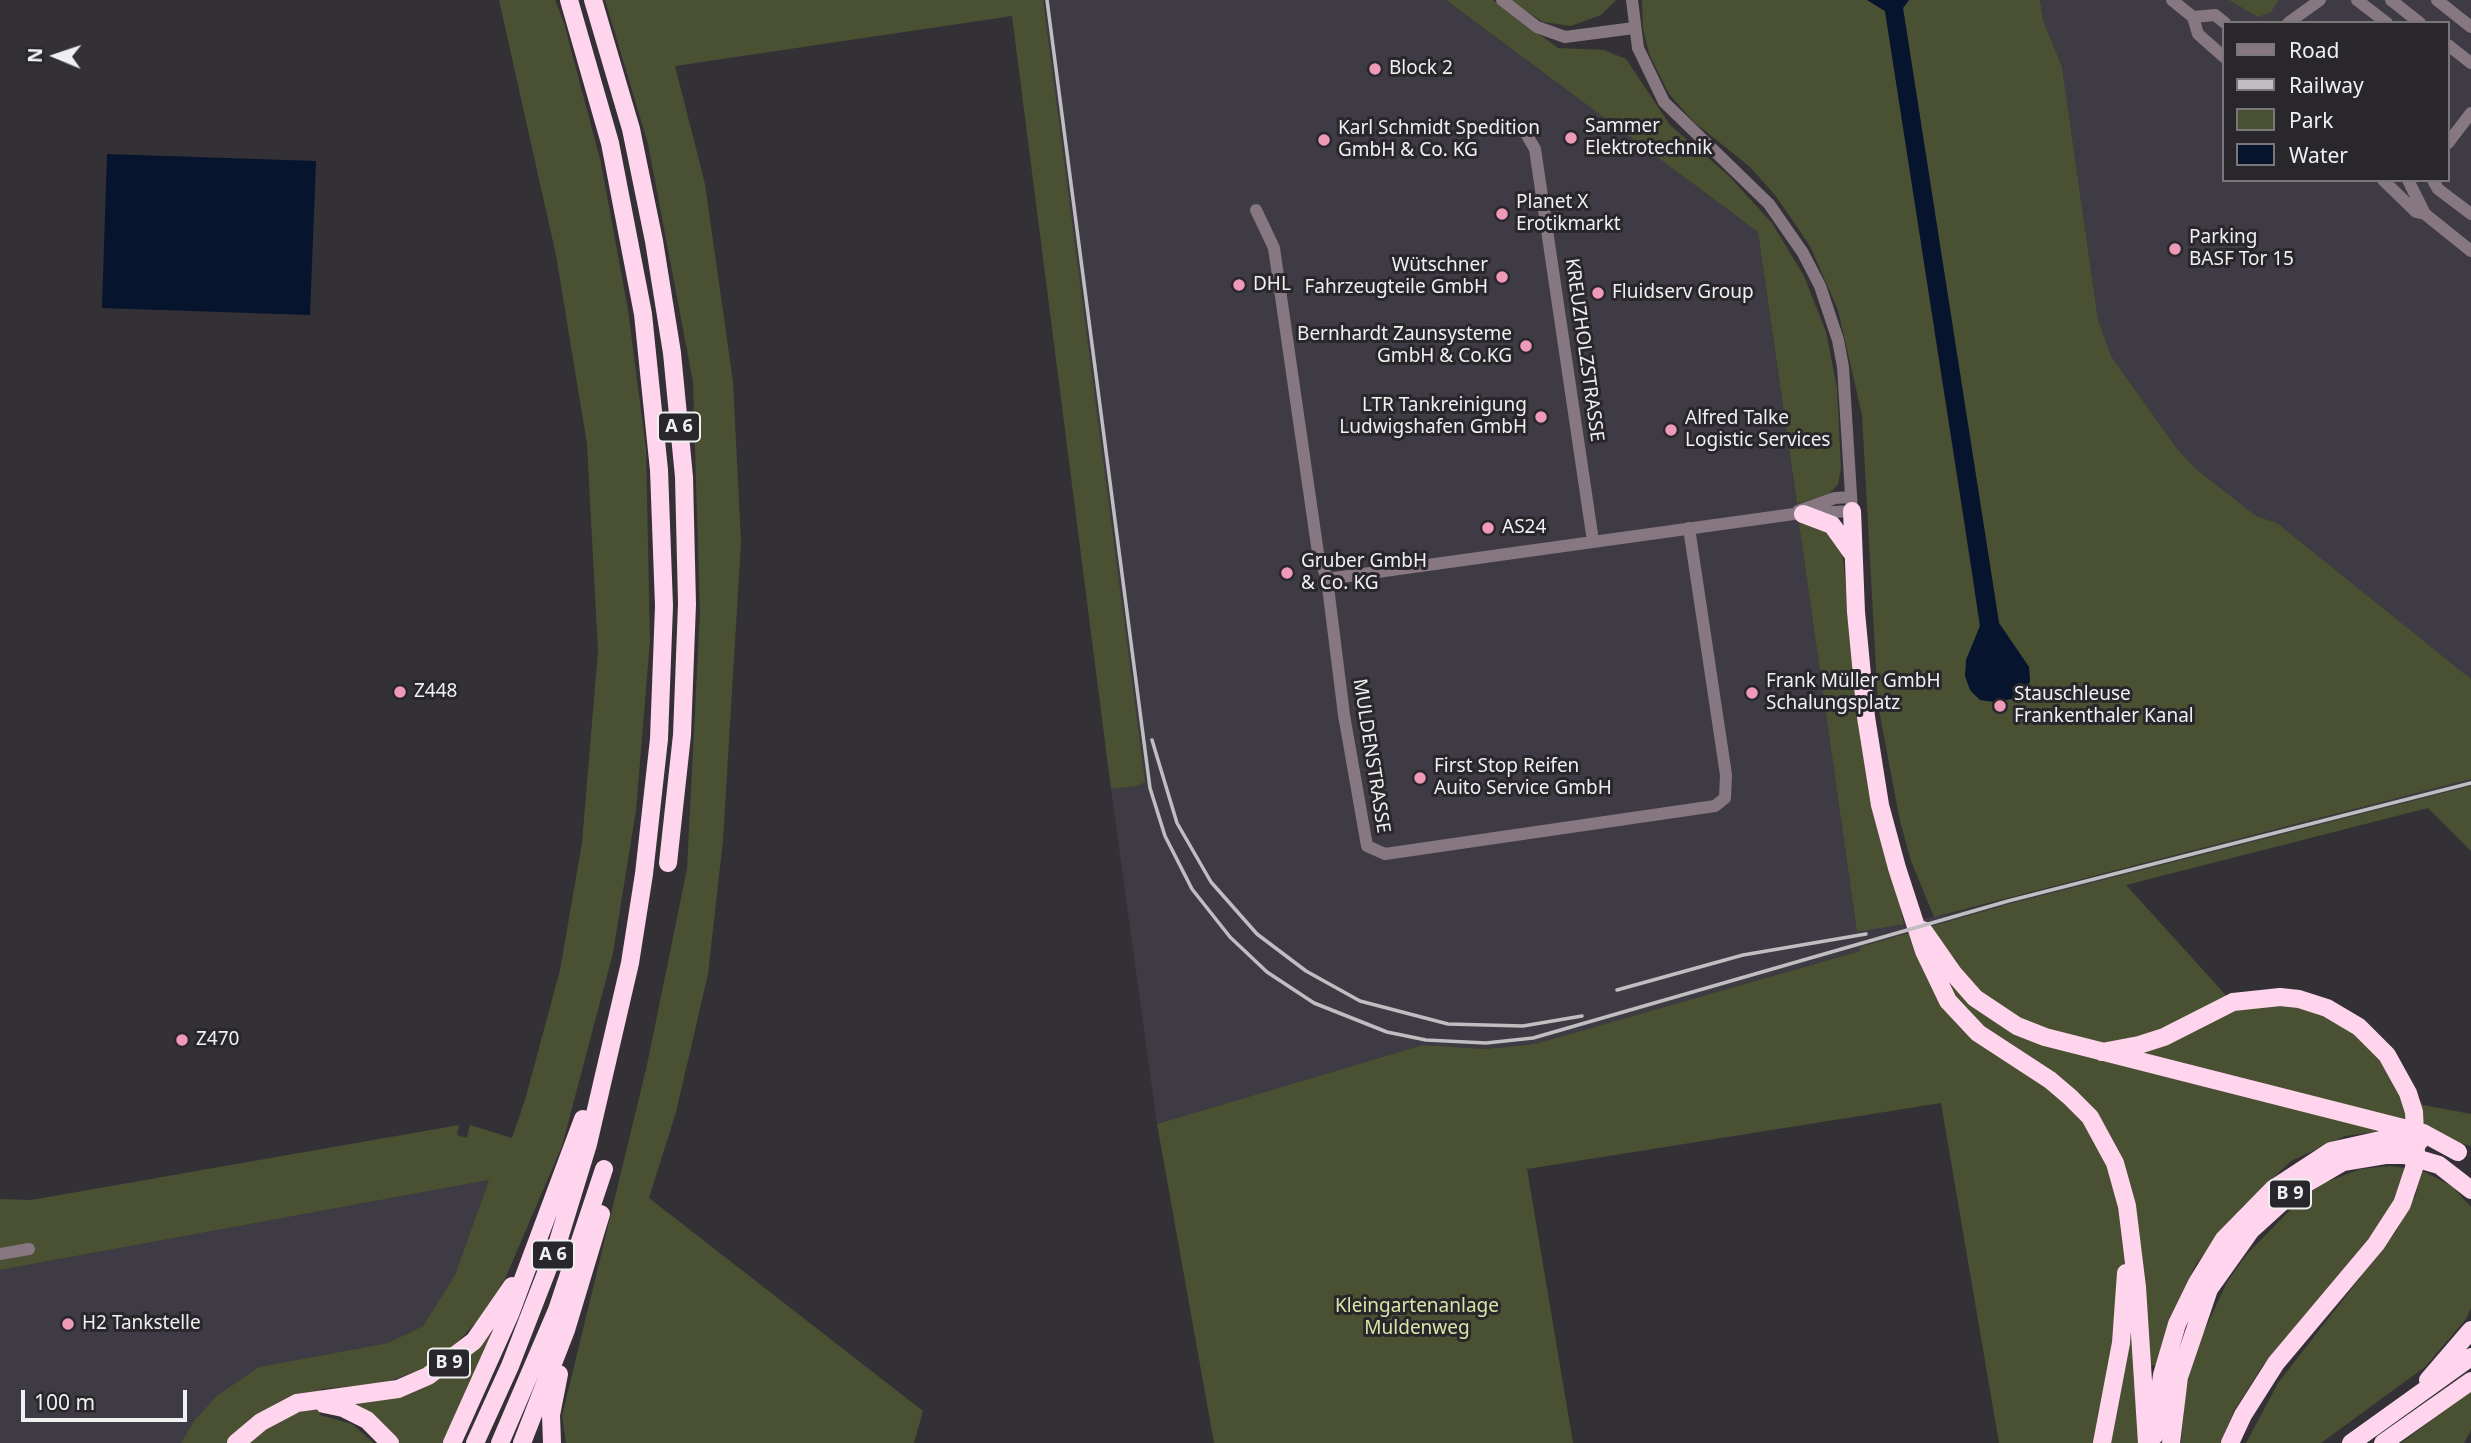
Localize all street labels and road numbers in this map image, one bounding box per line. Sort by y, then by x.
street label: KREUZHOLZSTRASSE [1560,257,1608,443]
road number: A 6 [658,412,700,442]
street label: MULDENSTRASSE [1348,677,1394,835]
road number: B 9 [2269,1180,2311,1209]
road number: A 6 [532,1240,574,1270]
road number: B 9 [428,1348,470,1378]

